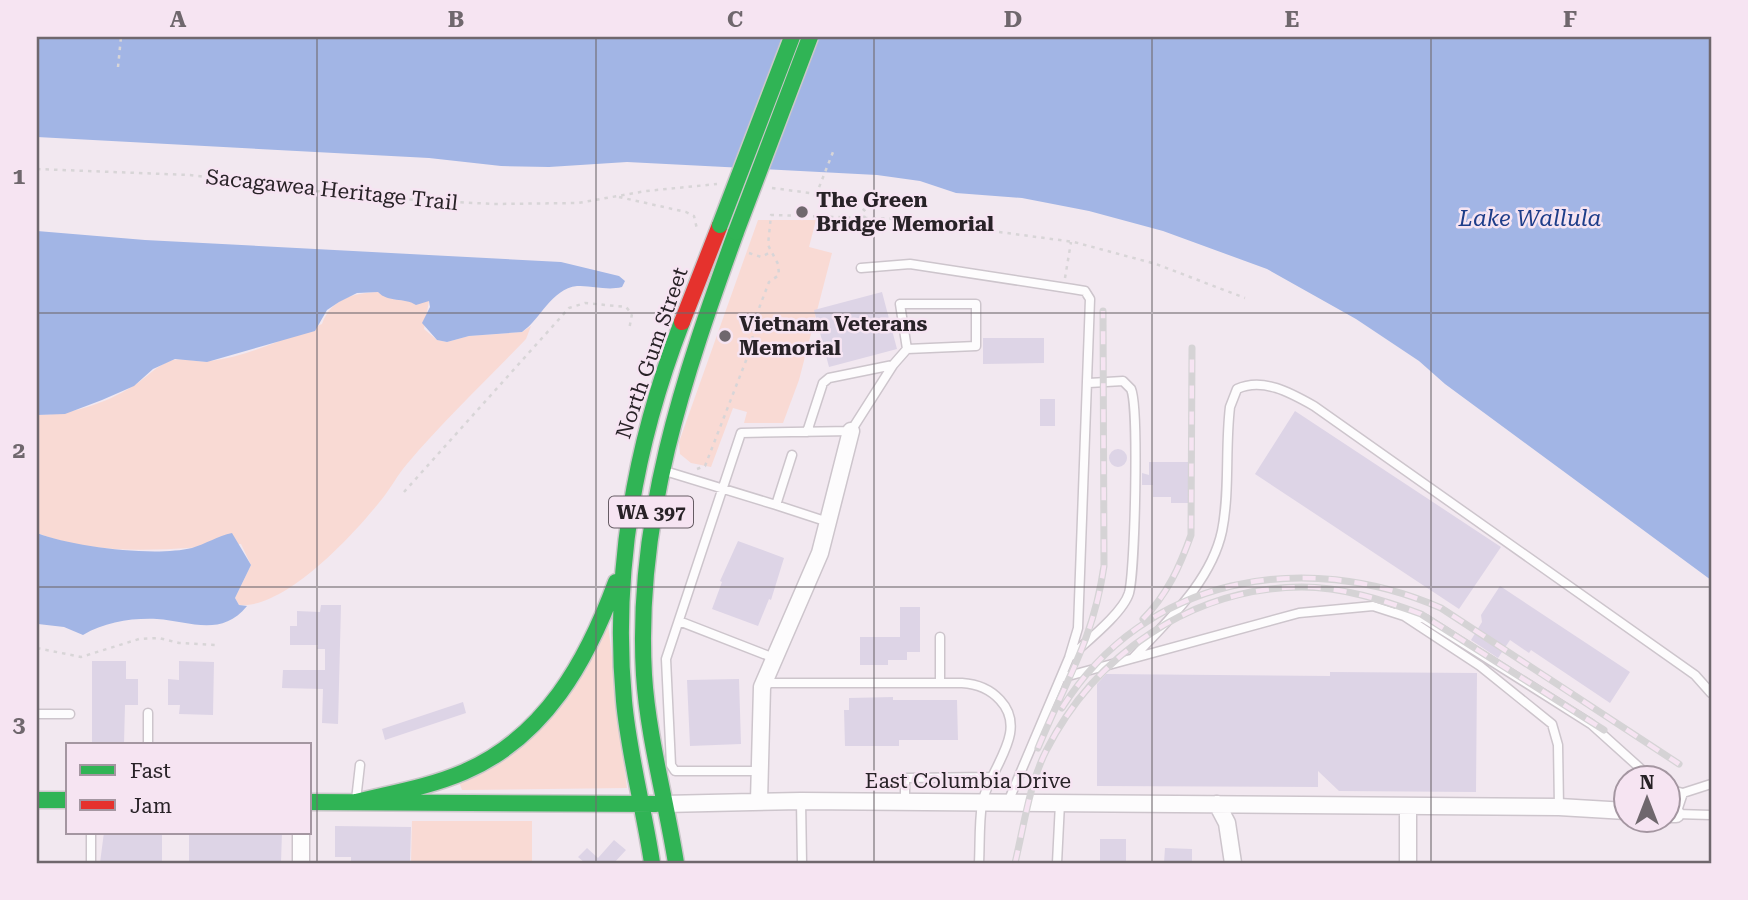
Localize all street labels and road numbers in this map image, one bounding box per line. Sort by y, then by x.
street label: Sacagawea Heritage Trail [205,165,460,215]
street label: North Gum Street [611,264,693,442]
road number: WA 397 [609,496,693,527]
street label: East Columbia Drive [865,769,1071,793]

